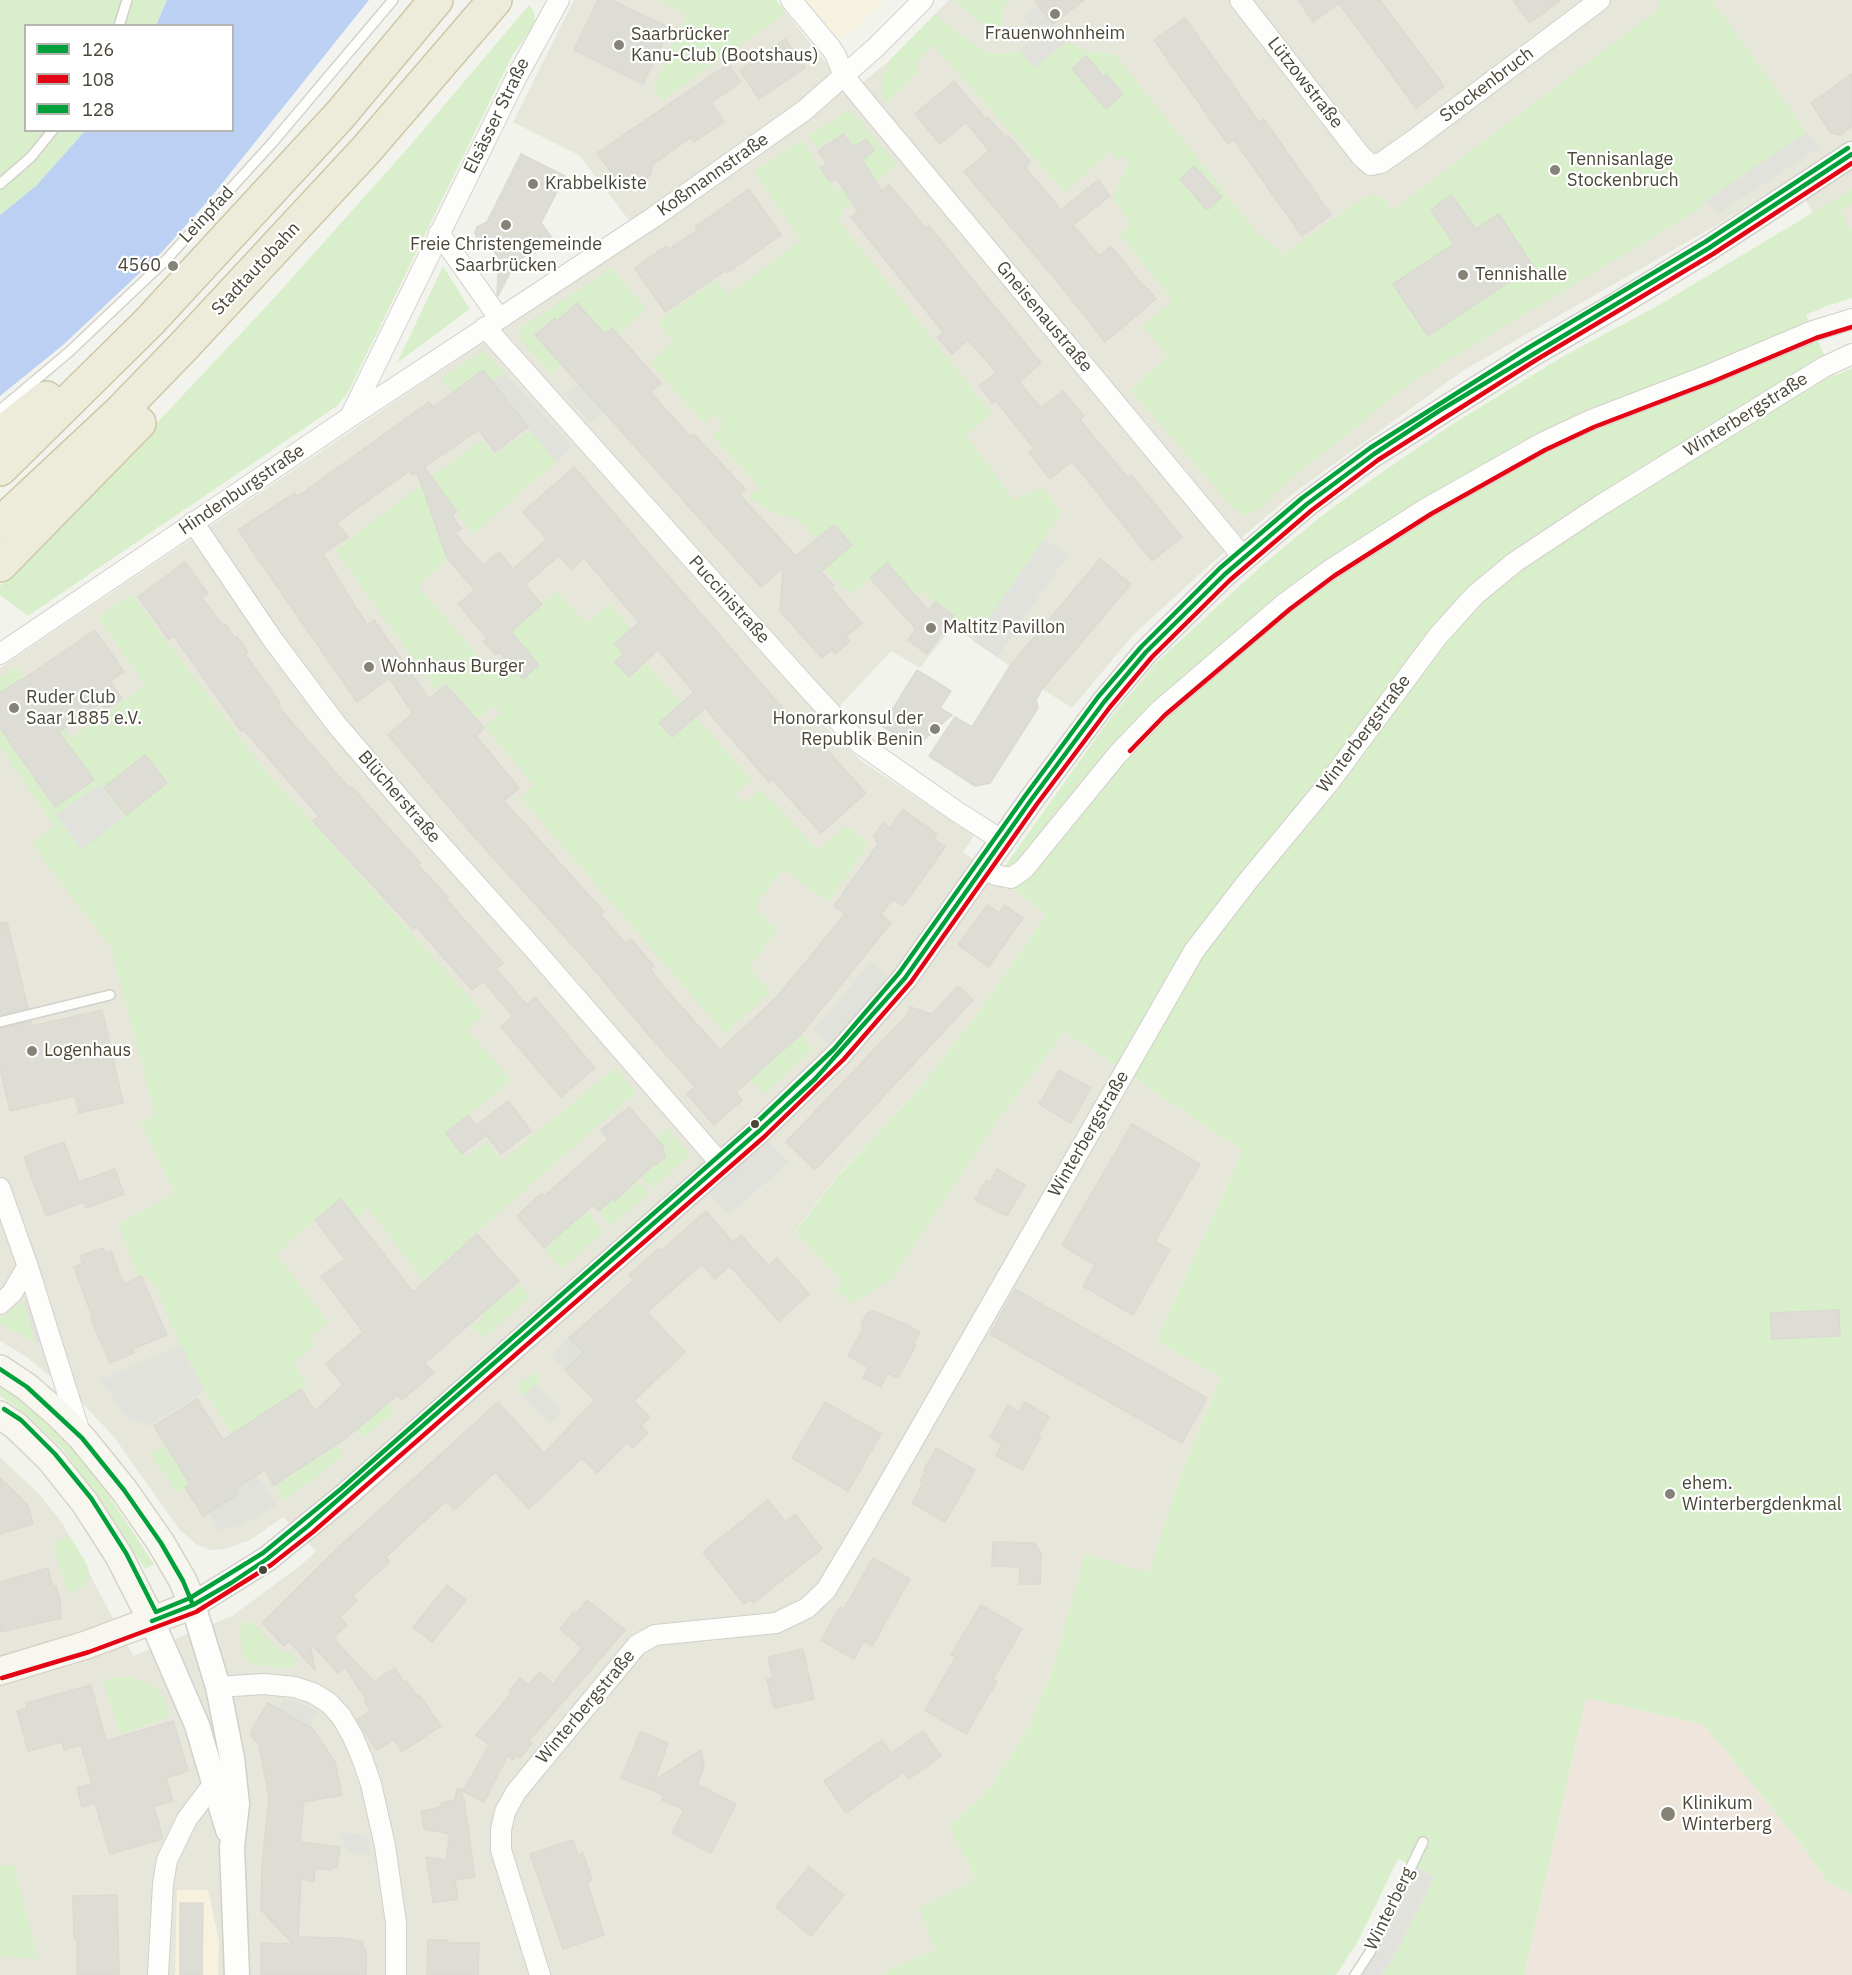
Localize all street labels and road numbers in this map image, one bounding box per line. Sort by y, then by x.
street label: Lützowstraße [1263,33,1347,133]
street label: Stockenbruch [1436,43,1538,127]
street label: Elsässer Straße [460,55,534,177]
street label: Koßmannstraße [653,129,773,221]
street label: Leinpfad [175,182,239,248]
street label: Stadtautobahn [207,218,305,320]
street label: Gneisenaustraße [991,257,1097,377]
street label: Winterbergstraße [1680,368,1812,462]
street label: Hindenburgstraße [175,440,309,540]
street label: Puccinistraße [684,552,774,648]
street label: Winterbergstraße [1313,671,1415,797]
street label: Blücherstraße [353,746,445,848]
street label: Winterbergstraße [1044,1067,1134,1201]
street label: Winterbergstraße [532,1646,640,1768]
street label: Winterberg [1361,1864,1419,1954]

